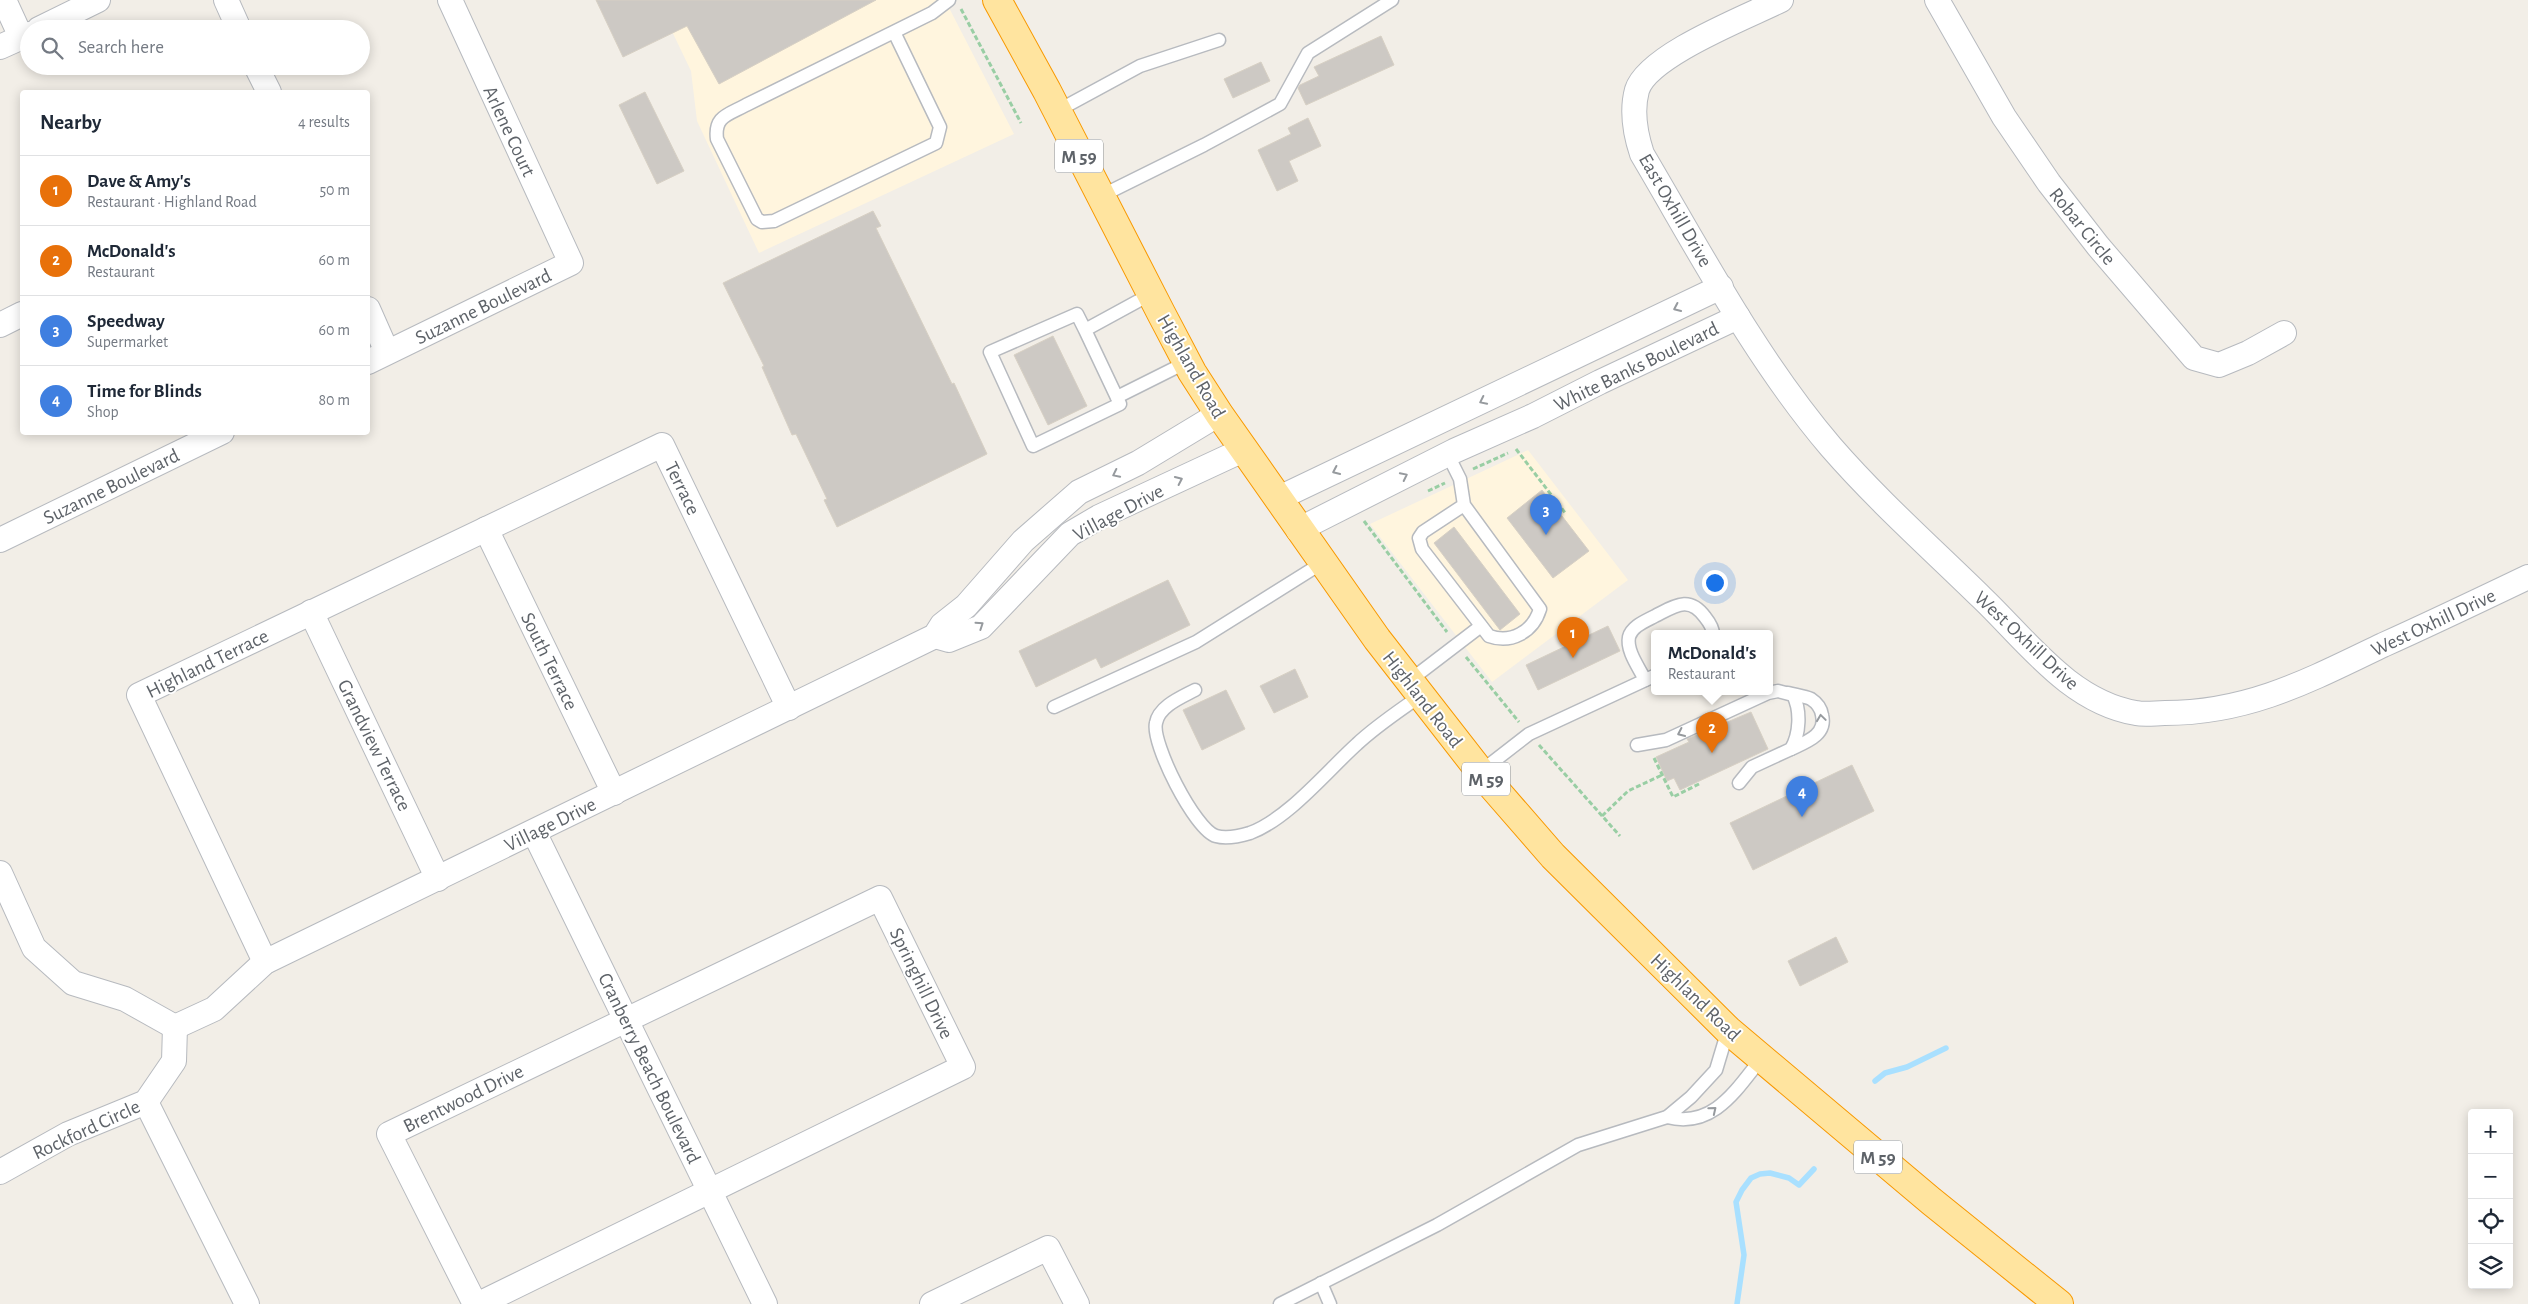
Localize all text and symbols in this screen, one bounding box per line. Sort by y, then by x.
search box [20,20,370,75]
icon: search [38,34,66,62]
text: Search here [78,38,164,57]
street label: Arlene Court [479,83,539,180]
text: Nearby [40,112,101,133]
text: 4 results [298,114,350,130]
road number: M 59 [1055,140,1103,172]
street label: East Oxhill Drive [1635,151,1716,270]
text: Dave & Amy's [87,172,191,191]
text: 1 [53,182,59,198]
text: 50 m [319,182,350,198]
street label: Robar Circle [2045,184,2119,269]
text: Restaurant · Highland Road [87,194,257,210]
text: McDonald's [87,242,176,261]
text: 2 [52,252,60,268]
text: 60 m [319,252,350,268]
text: Restaurant [87,264,155,280]
street label: Suzanne Boulevard [412,265,555,348]
one-way arrow [1673,302,1682,313]
street label: Highland Road [1153,311,1229,422]
text: Speedway [87,312,165,331]
street label: White Banks Boulevard [1551,318,1722,415]
text: 3 [53,322,59,338]
text: 60 m [319,322,350,338]
text: Supermarket [87,334,168,350]
text: Time for Blinds [87,382,202,401]
text: 4 [52,392,60,408]
text: 80 m [319,392,350,408]
one-way arrow [1479,395,1488,405]
text: Shop [87,404,119,420]
street label: Suzanne Boulevard [40,445,183,528]
street label: Terrace [661,459,703,518]
one-way arrow [1332,464,1341,475]
one-way arrow [1112,468,1121,478]
one-way arrow [1399,472,1408,483]
one-way arrow [1174,476,1183,486]
street label: Village Drive [1070,481,1167,545]
pin: 3 [1530,494,1562,535]
your location [1702,570,1728,596]
street label: West Oxhill Drive [2368,585,2499,660]
street label: West Oxhill Drive [1970,587,2082,694]
street label: South Terrace [517,610,581,713]
pin: 1 [1557,617,1589,658]
one-way arrow [975,622,984,632]
street label: Highland Terrace [143,626,272,702]
popup [1651,630,1773,695]
text: McDonald's [1668,644,1756,663]
street label: Highland Road [1378,648,1466,752]
text: Restaurant [1668,666,1735,682]
street label: Grandview Terrace [334,677,415,814]
pin: 2 [1696,712,1728,753]
one-way arrow [1817,713,1827,722]
one-way arrow [1677,727,1686,737]
road number: M 59 [1462,762,1510,796]
pin: 4 [1786,776,1818,817]
street label: Village Drive [502,794,599,856]
street label: Springhill Drive [886,925,957,1042]
street label: Highland Road [1646,950,1744,1045]
street label: Cranberry Beach Boulevard [594,970,704,1167]
street label: Brentwood Drive [400,1061,527,1137]
street label: Rockford Circle [30,1096,143,1163]
one-way arrow [1707,1108,1716,1116]
map controls [2468,1109,2513,1289]
button: + [2468,1109,2513,1154]
road number: M 59 [1854,1140,1902,1174]
button: − [2468,1154,2513,1199]
button: locate [2468,1199,2513,1244]
button: layers [2468,1244,2513,1289]

